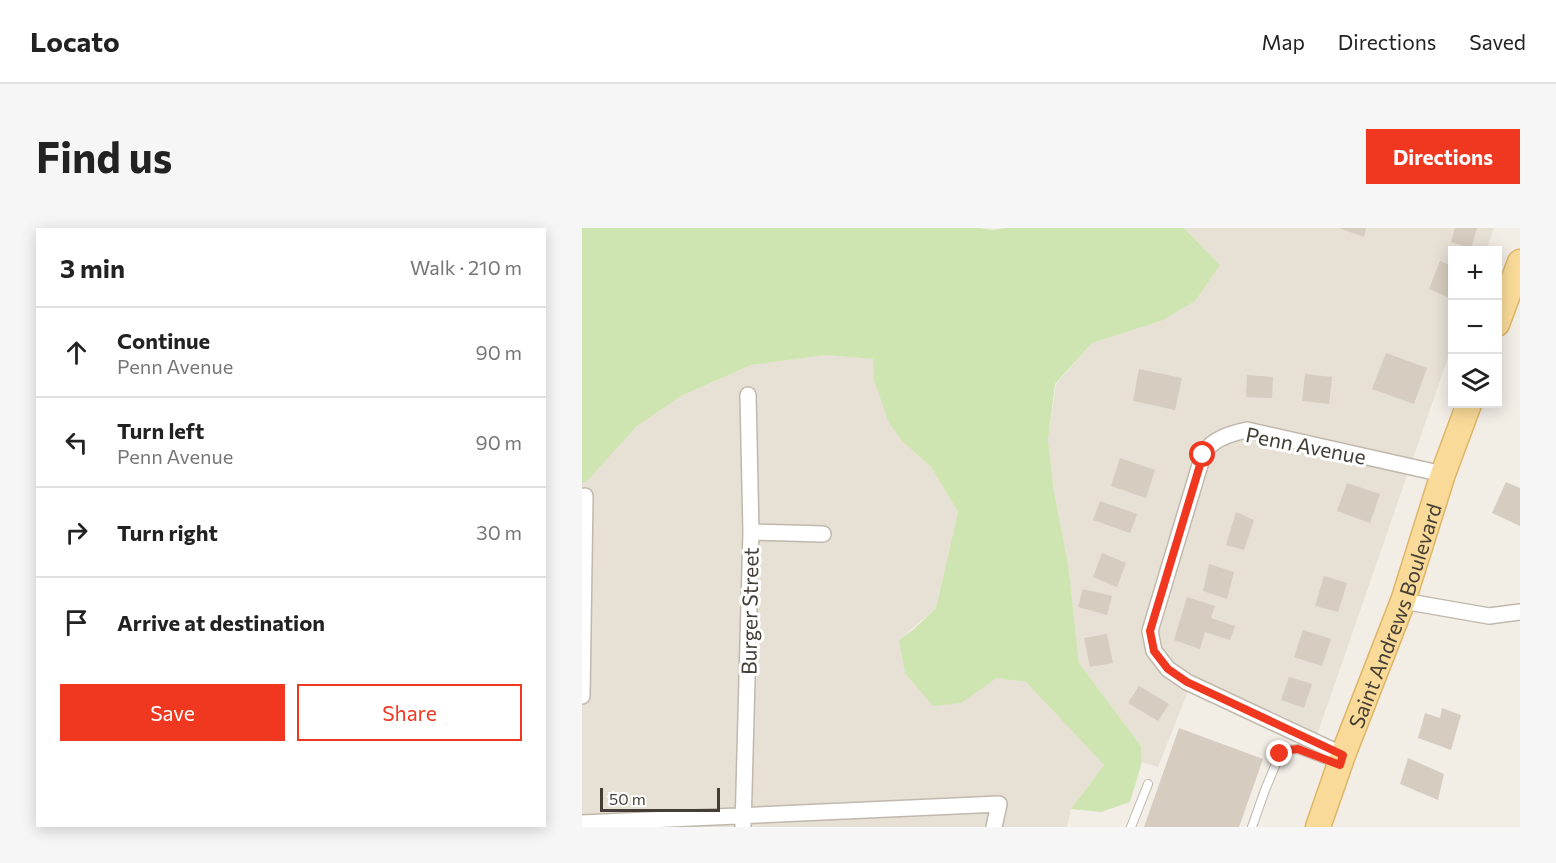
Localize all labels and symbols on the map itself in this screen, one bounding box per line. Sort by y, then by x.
street label: Penn Avenue [1244,421,1368,469]
route start [1189,441,1215,467]
street label: Saint Andrews Boulevard [1342,500,1446,731]
street label: Burger Street [735,547,763,675]
route end [1266,740,1292,766]
scale bar [600,785,720,812]

